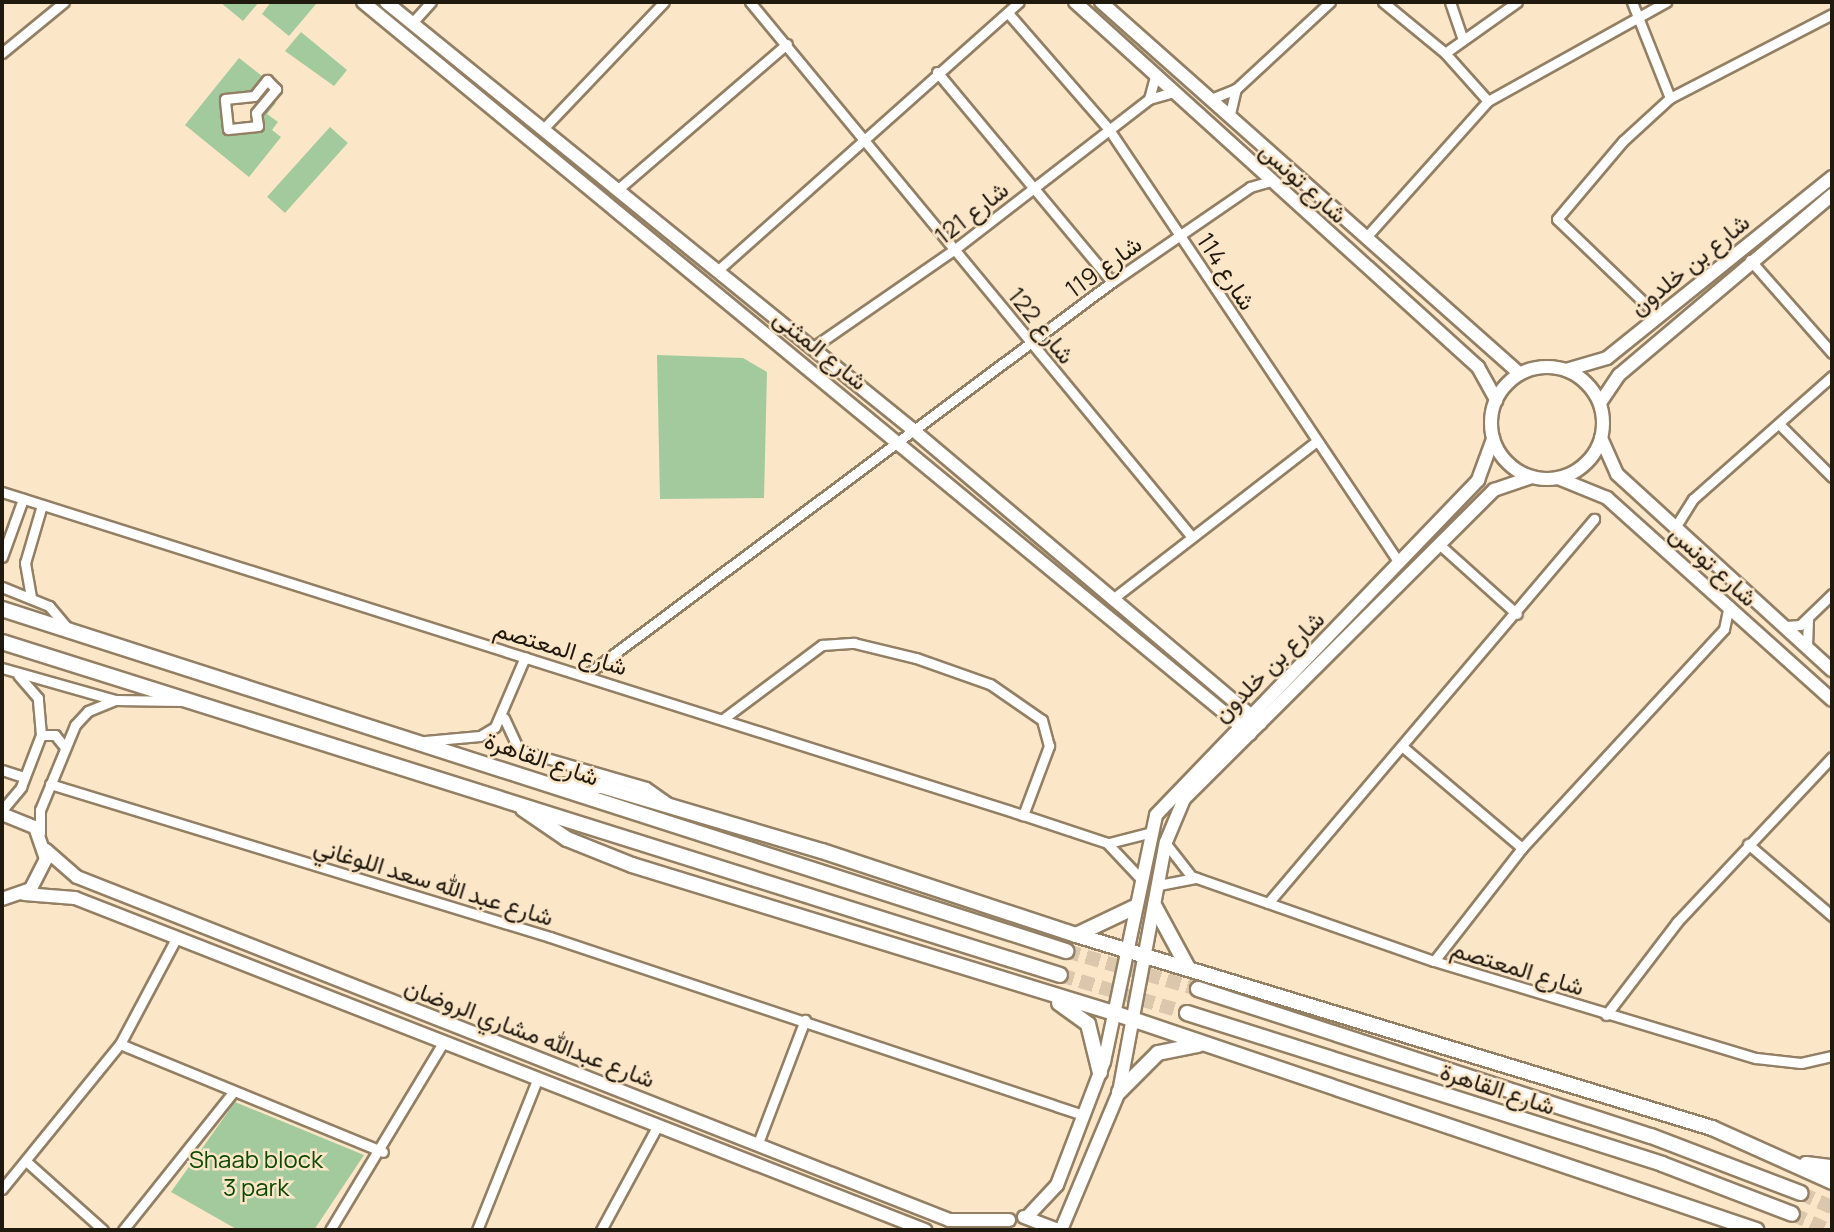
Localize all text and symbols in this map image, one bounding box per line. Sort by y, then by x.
street label: شارع تونس [1254,135,1354,229]
street label: شارع 121 [928,174,1014,250]
street label: شارع بن خلدون [1623,207,1755,321]
street label: شارع 114 [1192,227,1262,315]
street label: شارع 119 [1059,229,1147,303]
street label: شارع 122 [1003,281,1081,369]
street label: شارع المثنى [768,303,874,395]
street label: شارع تونس [1664,518,1764,612]
street label: شارع بن خلدون [1206,604,1330,728]
street label: شارع المعتصم [491,613,631,681]
street label: شارع القاهرة [481,725,603,791]
street label: شارع عبد الله سعد اللوغاني [311,831,557,931]
street label: شارع المعتصم [1448,933,1588,1001]
street label: شارع عبدالله مشاري الروضان [401,971,659,1093]
street label: شارع القاهرة [1437,1056,1559,1120]
park label: Shaab block 3 park [189,1145,323,1201]

